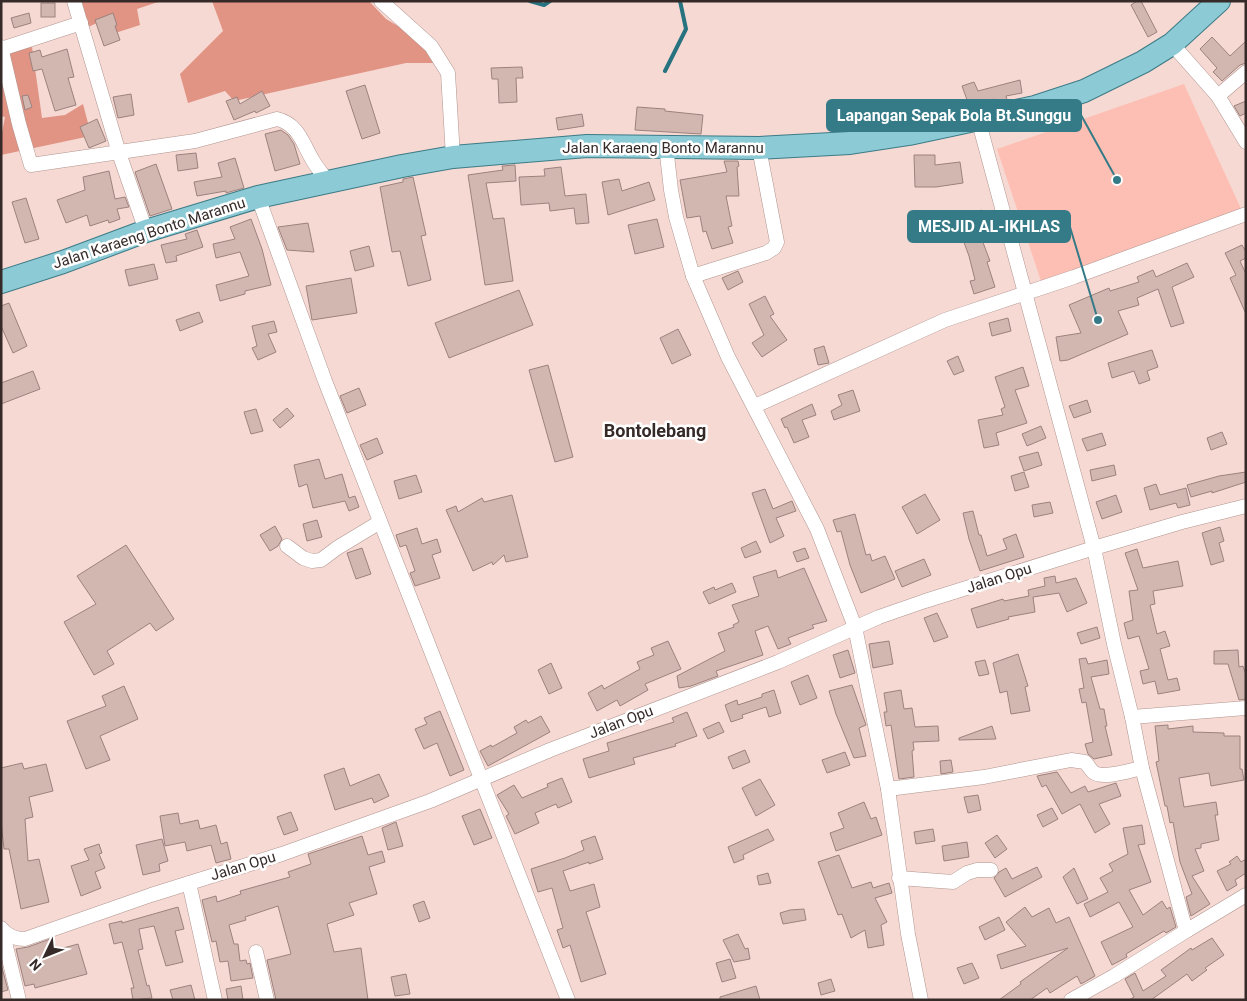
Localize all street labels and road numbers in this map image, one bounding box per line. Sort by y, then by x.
street label: Jalan Karaeng Bonto Marannu [562,139,764,157]
street label: Jalan Karaeng Bonto Marannu [50,193,248,273]
street label: Jalan Opu [964,559,1034,597]
street label: Jalan Opu [586,702,656,742]
street label: Jalan Opu [208,848,278,884]

